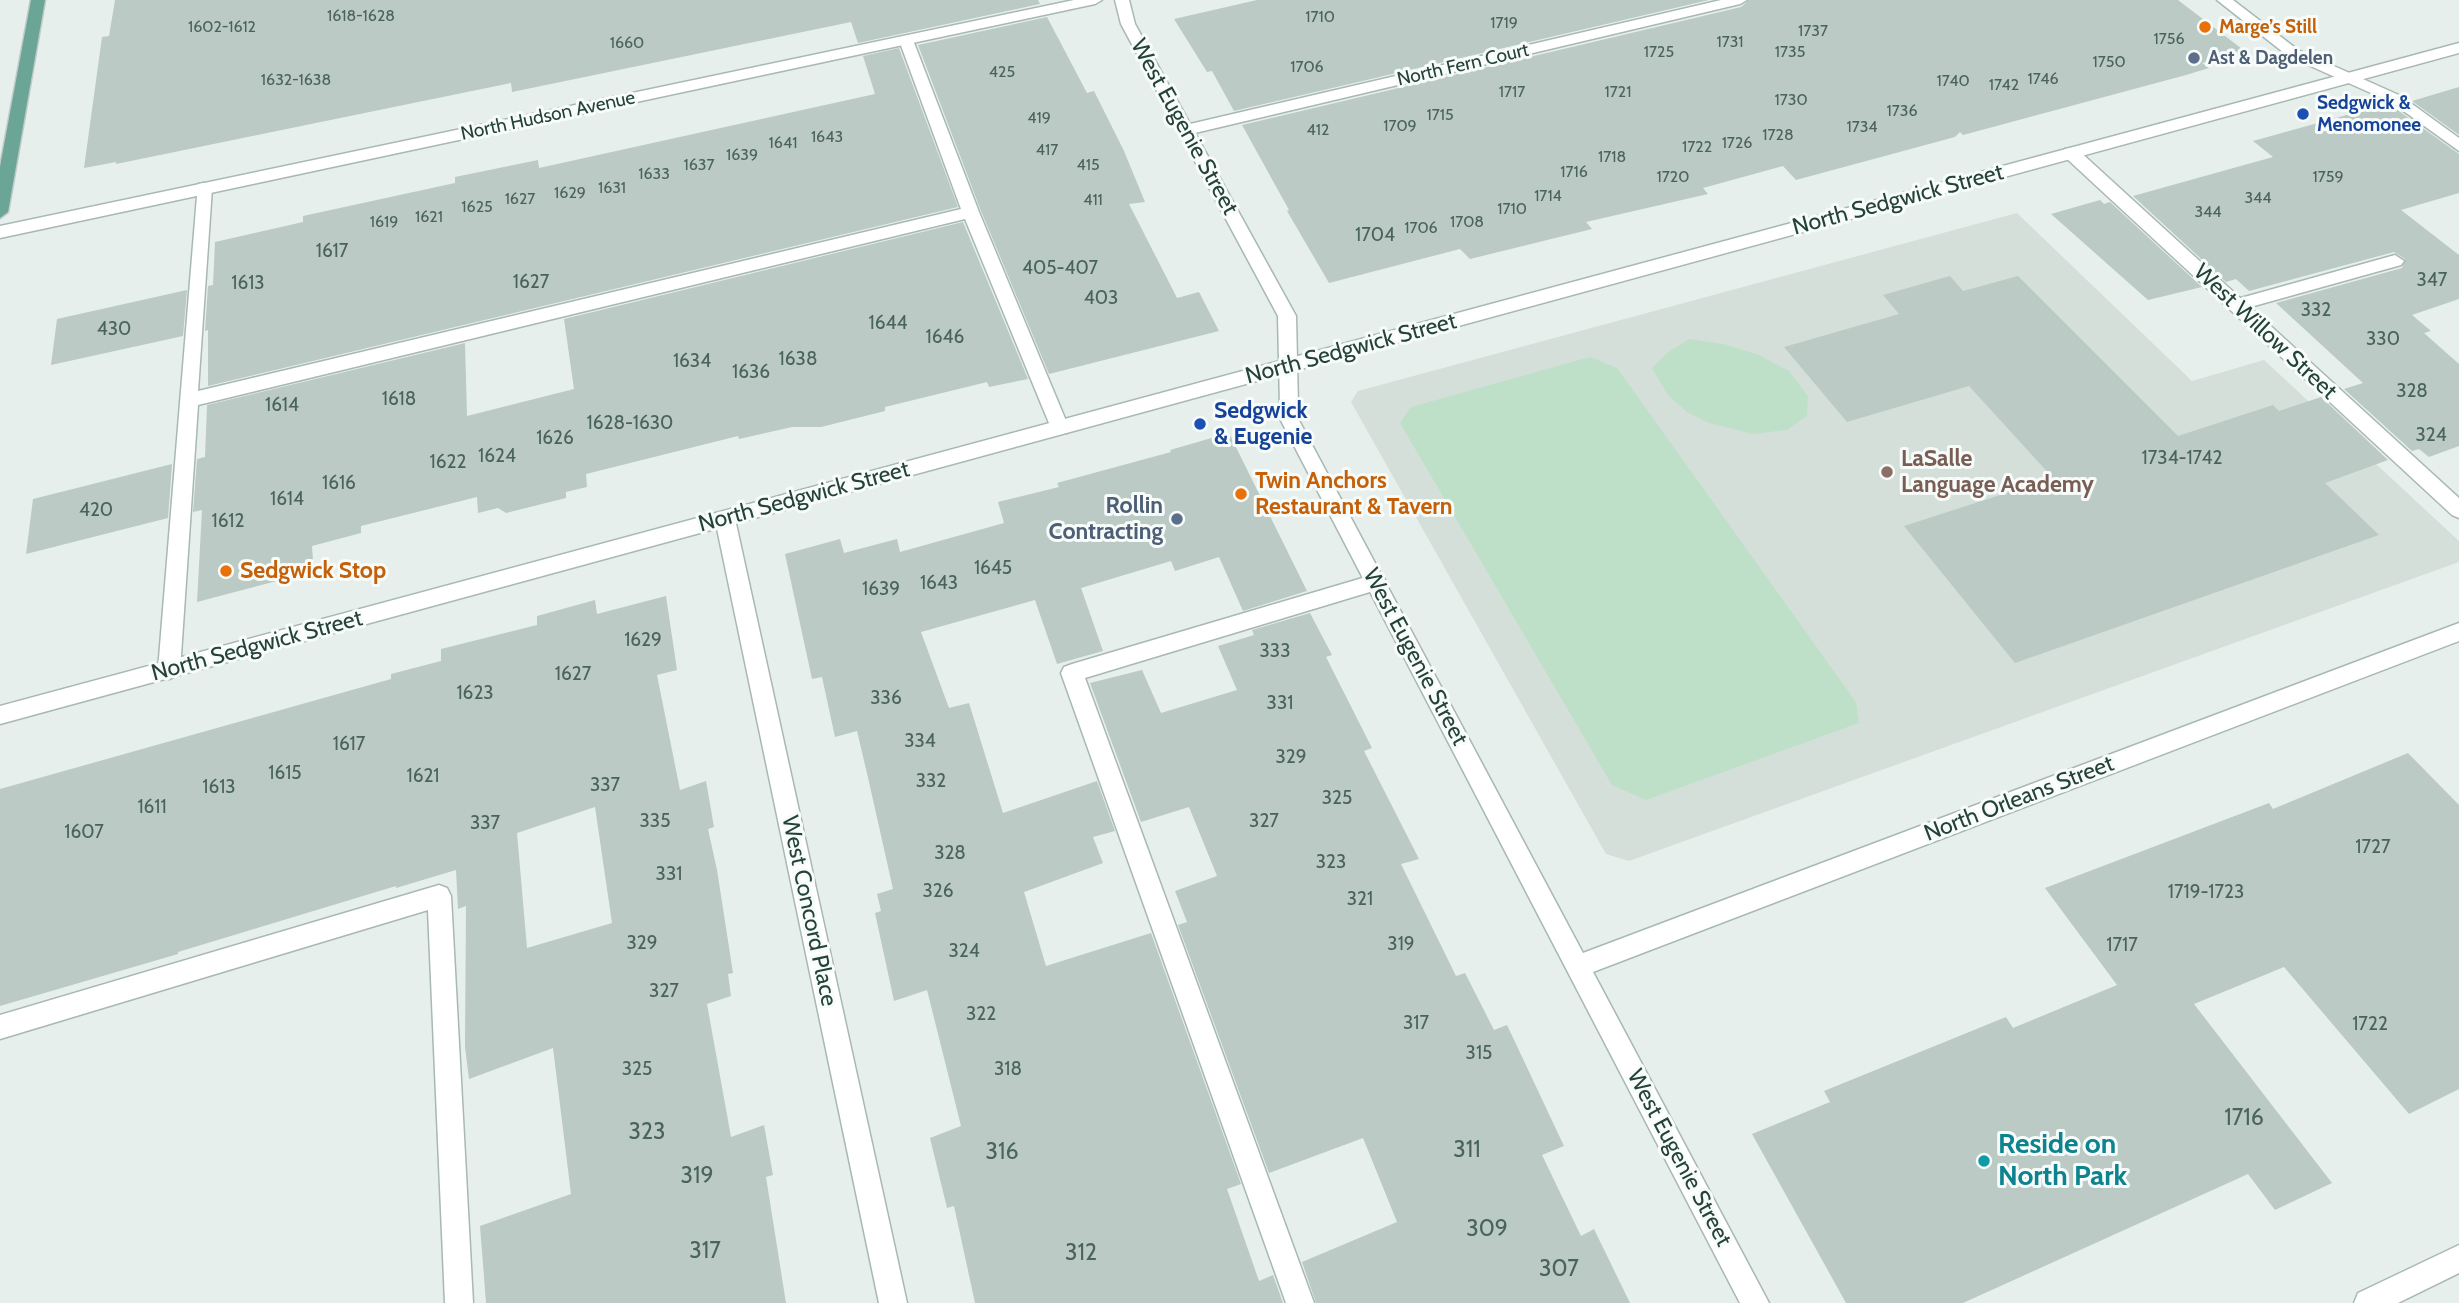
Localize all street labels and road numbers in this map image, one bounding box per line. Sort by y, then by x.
street label: West Eugenie Street [1124,34,1244,220]
street label: North Fern Court [1395,39,1531,91]
street label: North Hudson Avenue [459,86,637,146]
street label: North Sedgwick Street [1790,159,2006,241]
street label: West Willow Street [2188,259,2342,405]
street label: North Sedgwick Street [1243,308,1459,390]
street label: North Sedgwick Street [696,456,912,538]
street label: West Eugenie Street [1357,564,1473,750]
street label: North Sedgwick Street [149,605,365,687]
street label: North Orleans Street [1920,750,2118,848]
street label: West Concord Place [775,813,843,1009]
street label: West Eugenie Street [1621,1065,1737,1251]

